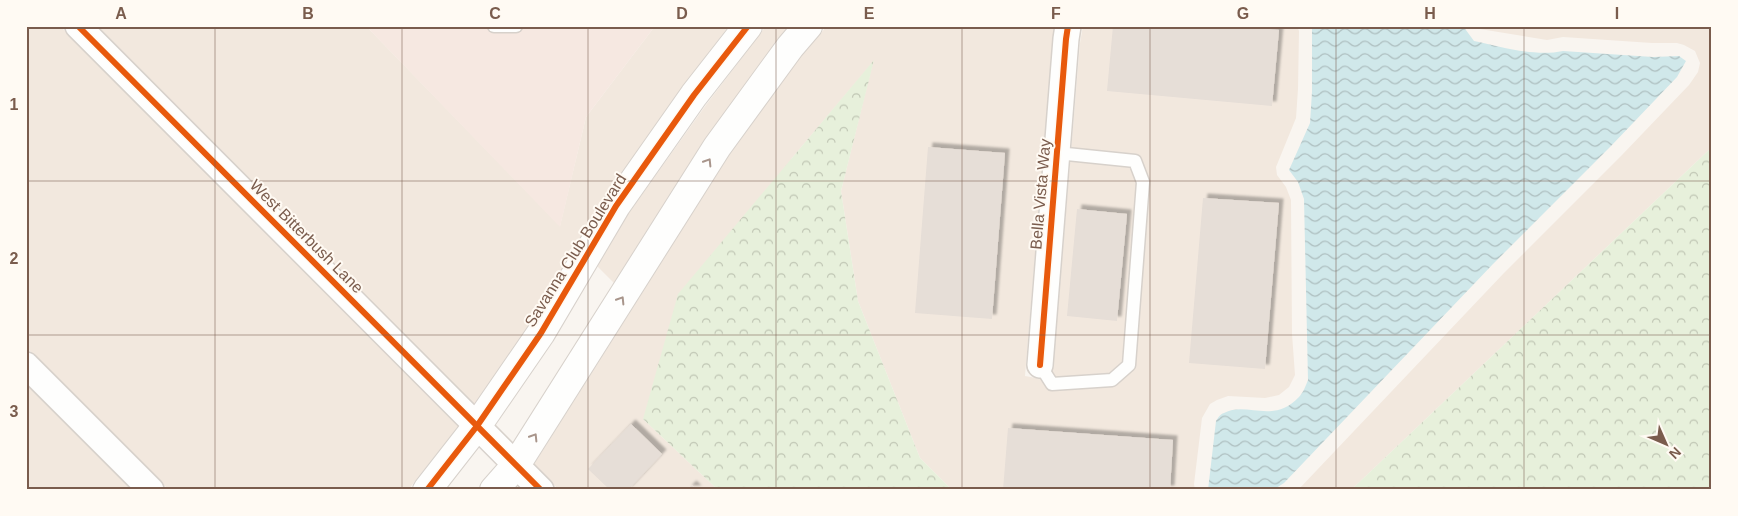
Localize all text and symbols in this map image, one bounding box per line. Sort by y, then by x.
text: A [115,5,127,22]
text: B [302,5,314,22]
text: C [489,5,501,22]
text: D [676,5,688,22]
text: E [864,5,875,22]
text: F [1051,5,1061,22]
text: G [1237,5,1249,22]
text: H [1424,5,1436,22]
text: I [1615,5,1619,22]
text: 1 [10,96,19,113]
street label: Bella Vista Way [1027,138,1054,250]
one-way arrow [701,159,711,168]
street label: Savanna Club Boulevard [521,171,630,330]
street label: West Bitterbush Lane [247,176,367,296]
text: 2 [10,250,19,267]
one-way arrow [614,296,624,305]
text: 3 [10,403,19,420]
north arrow [1640,418,1690,468]
one-way arrow [528,433,537,443]
text: N [1666,444,1684,462]

